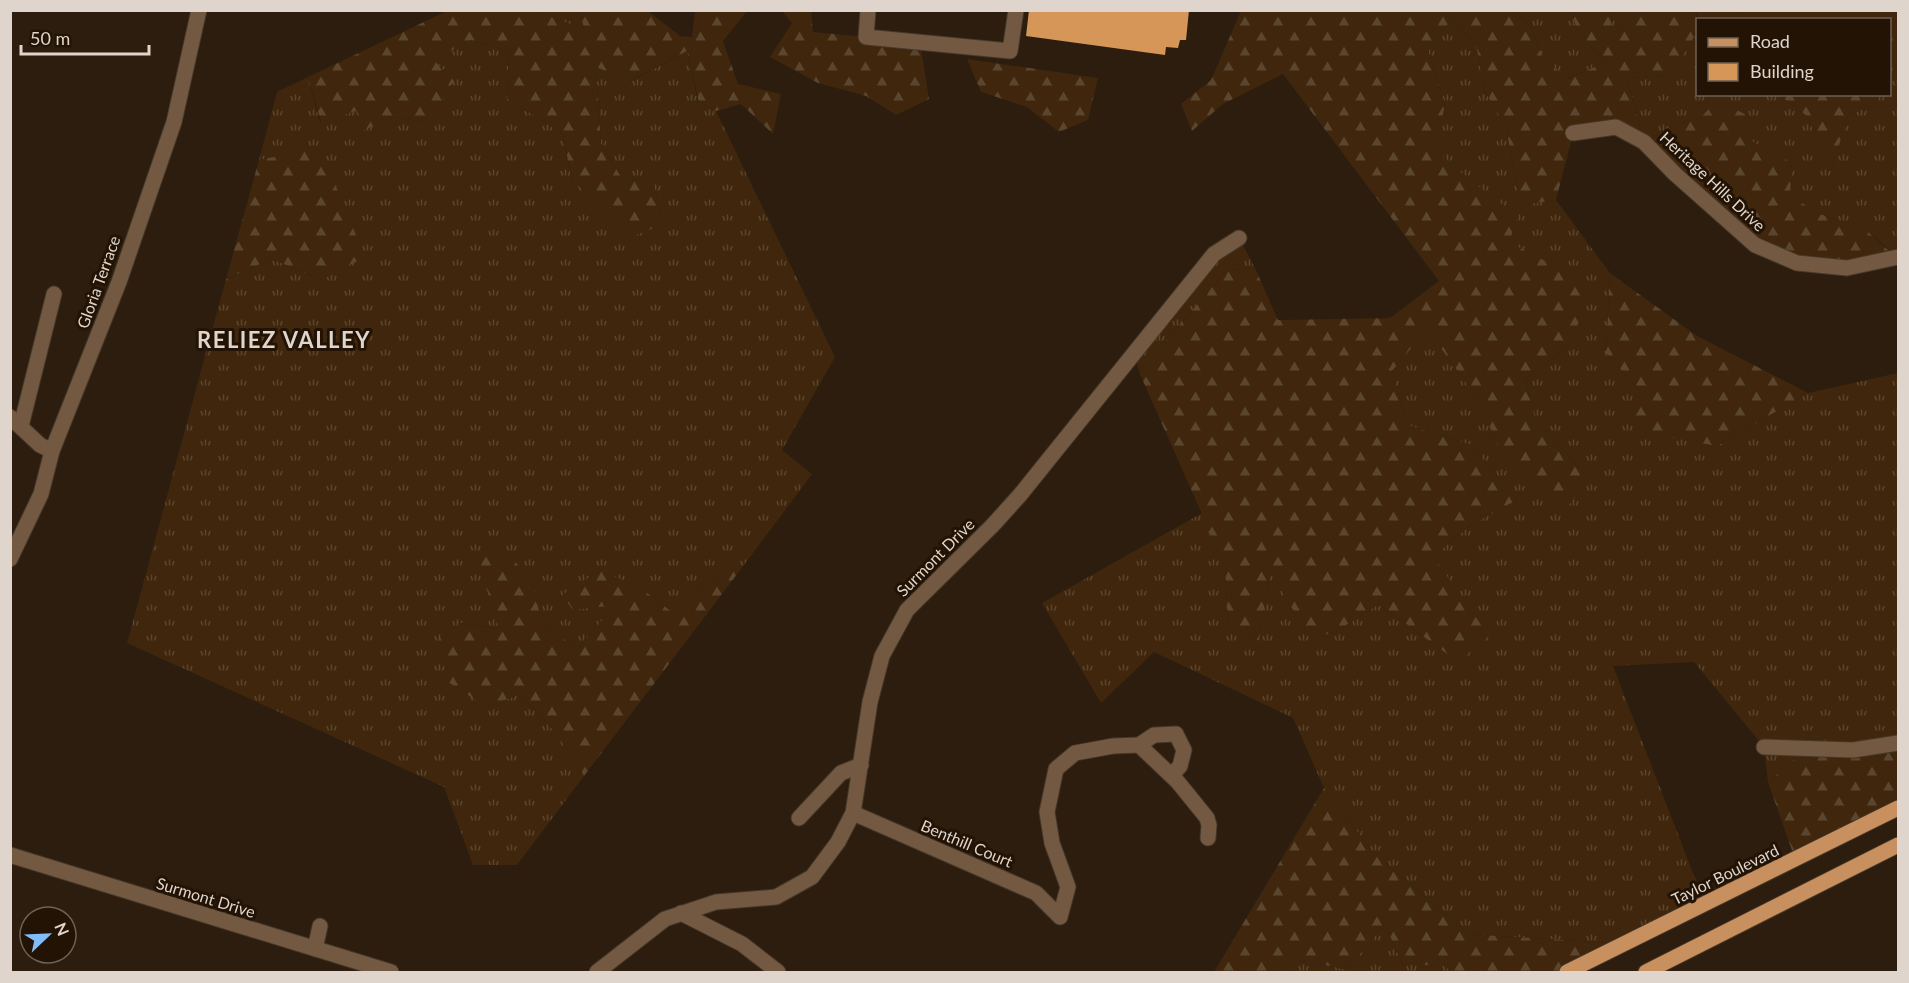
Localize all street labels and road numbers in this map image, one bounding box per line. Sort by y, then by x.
street label: Heritage Hills Drive [1656,127,1770,235]
street label: Gloria Terrace [72,233,124,331]
street label: Surmont Drive [892,514,978,600]
street label: Benthill Court [918,815,1016,871]
street label: Taylor Boulevard [1668,840,1782,908]
street label: Surmont Drive [154,873,258,921]

